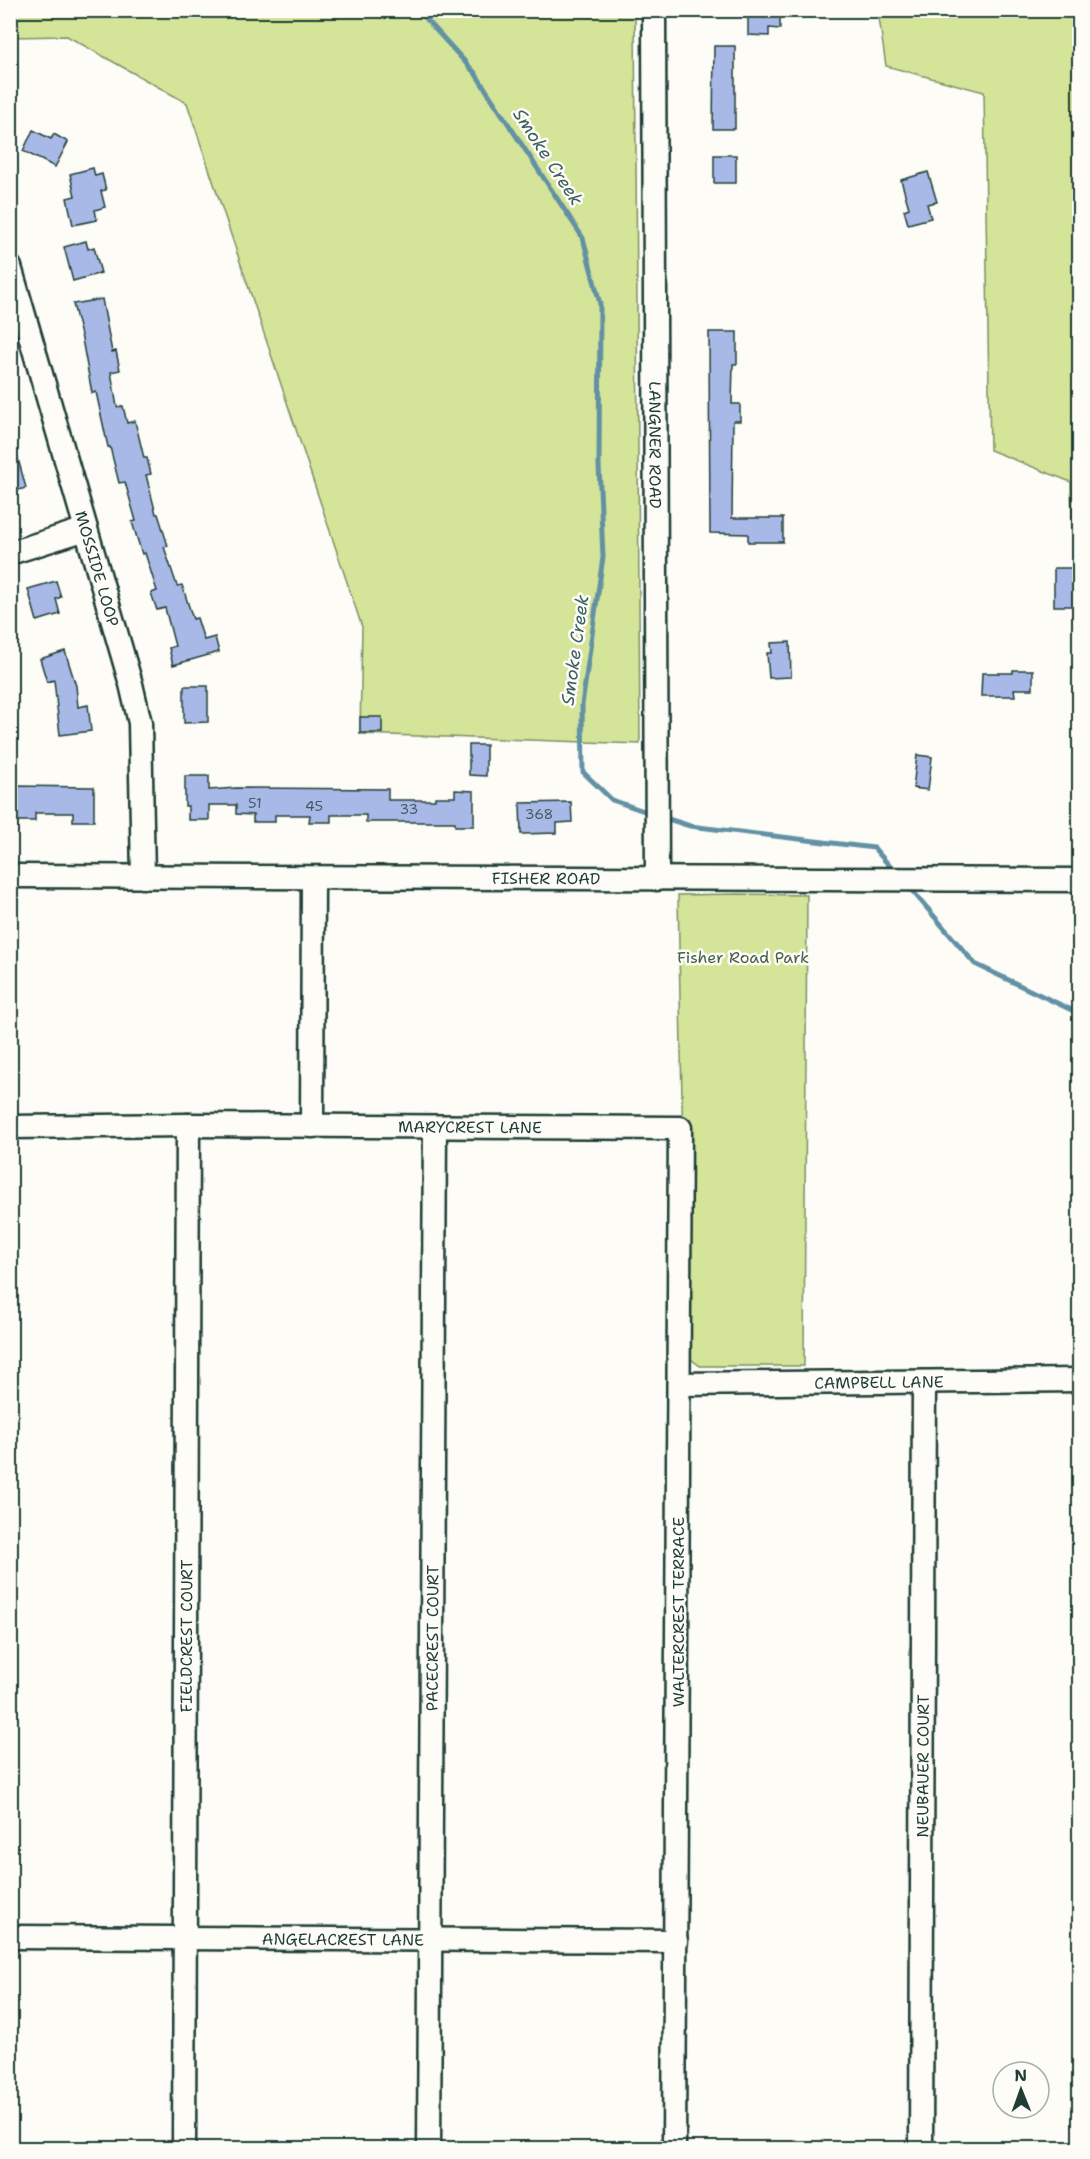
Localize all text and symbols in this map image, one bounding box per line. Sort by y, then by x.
water label: Smoke Creek [508,104,589,211]
street label: LANGNER ROAD [645,381,666,509]
street label: MOSSIDE LOOP [71,508,124,629]
water label: Smoke Creek [555,592,595,707]
house number: 51 [248,794,262,812]
house number: 45 [305,797,323,815]
house number: 33 [400,800,418,818]
house number: 368 [525,805,553,823]
street label: FISHER ROAD [492,867,600,889]
park label: Fisher Road Park [677,947,809,968]
street label: MARYCREST LANE [398,1116,542,1138]
street label: CAMPBELL LANE [814,1371,944,1393]
street label: WALTERCREST TERRACE [668,1517,689,1707]
street label: FIELDCREST COURT [175,1559,197,1713]
street label: PACECREST COURT [421,1565,443,1711]
street label: NEUBAUER COURT [912,1694,933,1838]
street label: ANGELACREST LANE [262,1928,424,1950]
north arrow [991,2060,1051,2120]
text: N [1014,2065,1027,2086]

